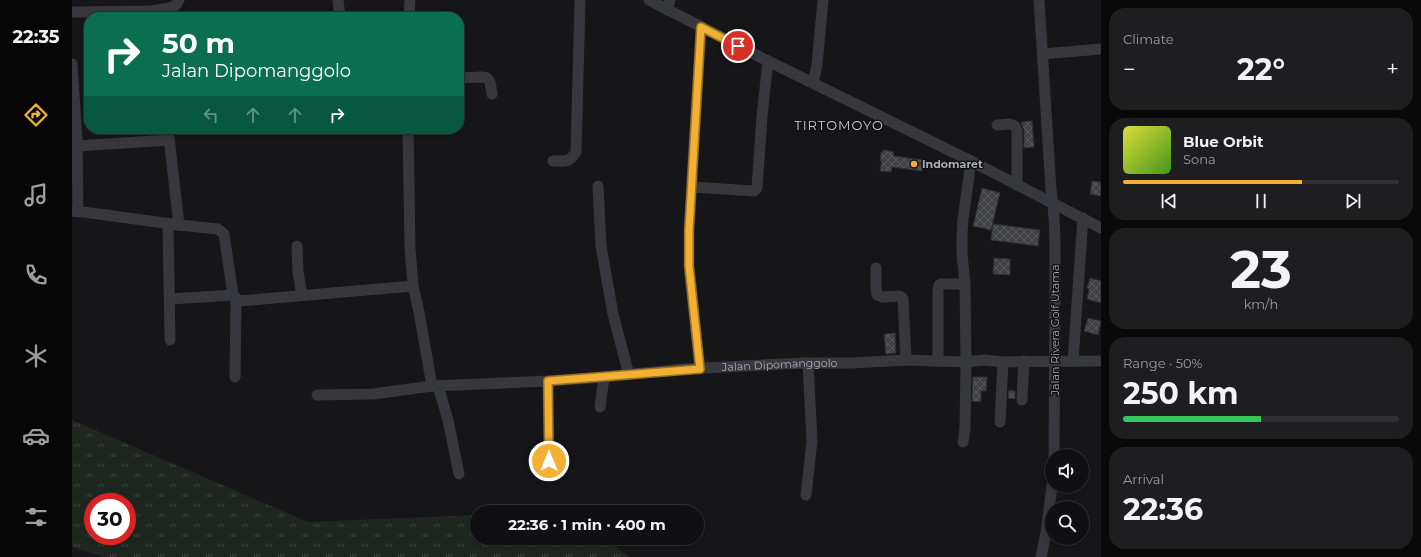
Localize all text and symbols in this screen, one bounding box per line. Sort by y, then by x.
text: 22:35 [12,26,60,48]
text: 50 m [162,26,235,60]
icon: right [96,28,148,80]
pin [721,29,755,63]
text: Climate [1123,31,1174,47]
icon: arrive [727,35,749,57]
text: 22° [1237,51,1285,88]
text: − [1123,56,1136,83]
text: + [1386,56,1399,83]
text: Jalan Dipomanggolo [162,60,351,82]
icon: directions [22,101,50,129]
icon: left [200,104,222,126]
icon: ahead [242,104,264,126]
icon: ahead [284,104,306,126]
icon: right [326,104,348,126]
district label: TIRTOMOYO [794,117,884,133]
text: Blue Orbit [1183,132,1263,151]
text: Sona [1183,151,1216,167]
place label: Indomaret [922,157,983,171]
marker: Indomaret [909,159,919,169]
icon: music [22,181,50,209]
icon: previous [1158,190,1180,212]
icon: pause [1250,190,1272,212]
icon: next [1342,190,1364,212]
text: 23 [1230,238,1292,301]
icon: phone [22,261,50,289]
street label: Jalan Rivera Golf Utama [1048,264,1062,397]
text: km/h [1244,296,1278,312]
icon: climate [22,342,50,370]
text: Range · 50% [1123,355,1202,371]
street label: Jalan Dipomanggolo [721,356,838,374]
text: 250 km [1123,375,1238,412]
icon: car [22,422,50,450]
position arrow [528,440,570,482]
map controls [1045,449,1089,545]
button: sound [1045,449,1089,493]
text: Arrival [1123,471,1164,487]
text: 22:36 [1123,491,1203,528]
speed limit sign: 30 [84,493,136,545]
button: search [1045,501,1089,545]
icon: filters [22,503,50,531]
text: 22:36 · 1 min · 400 m [508,515,666,534]

